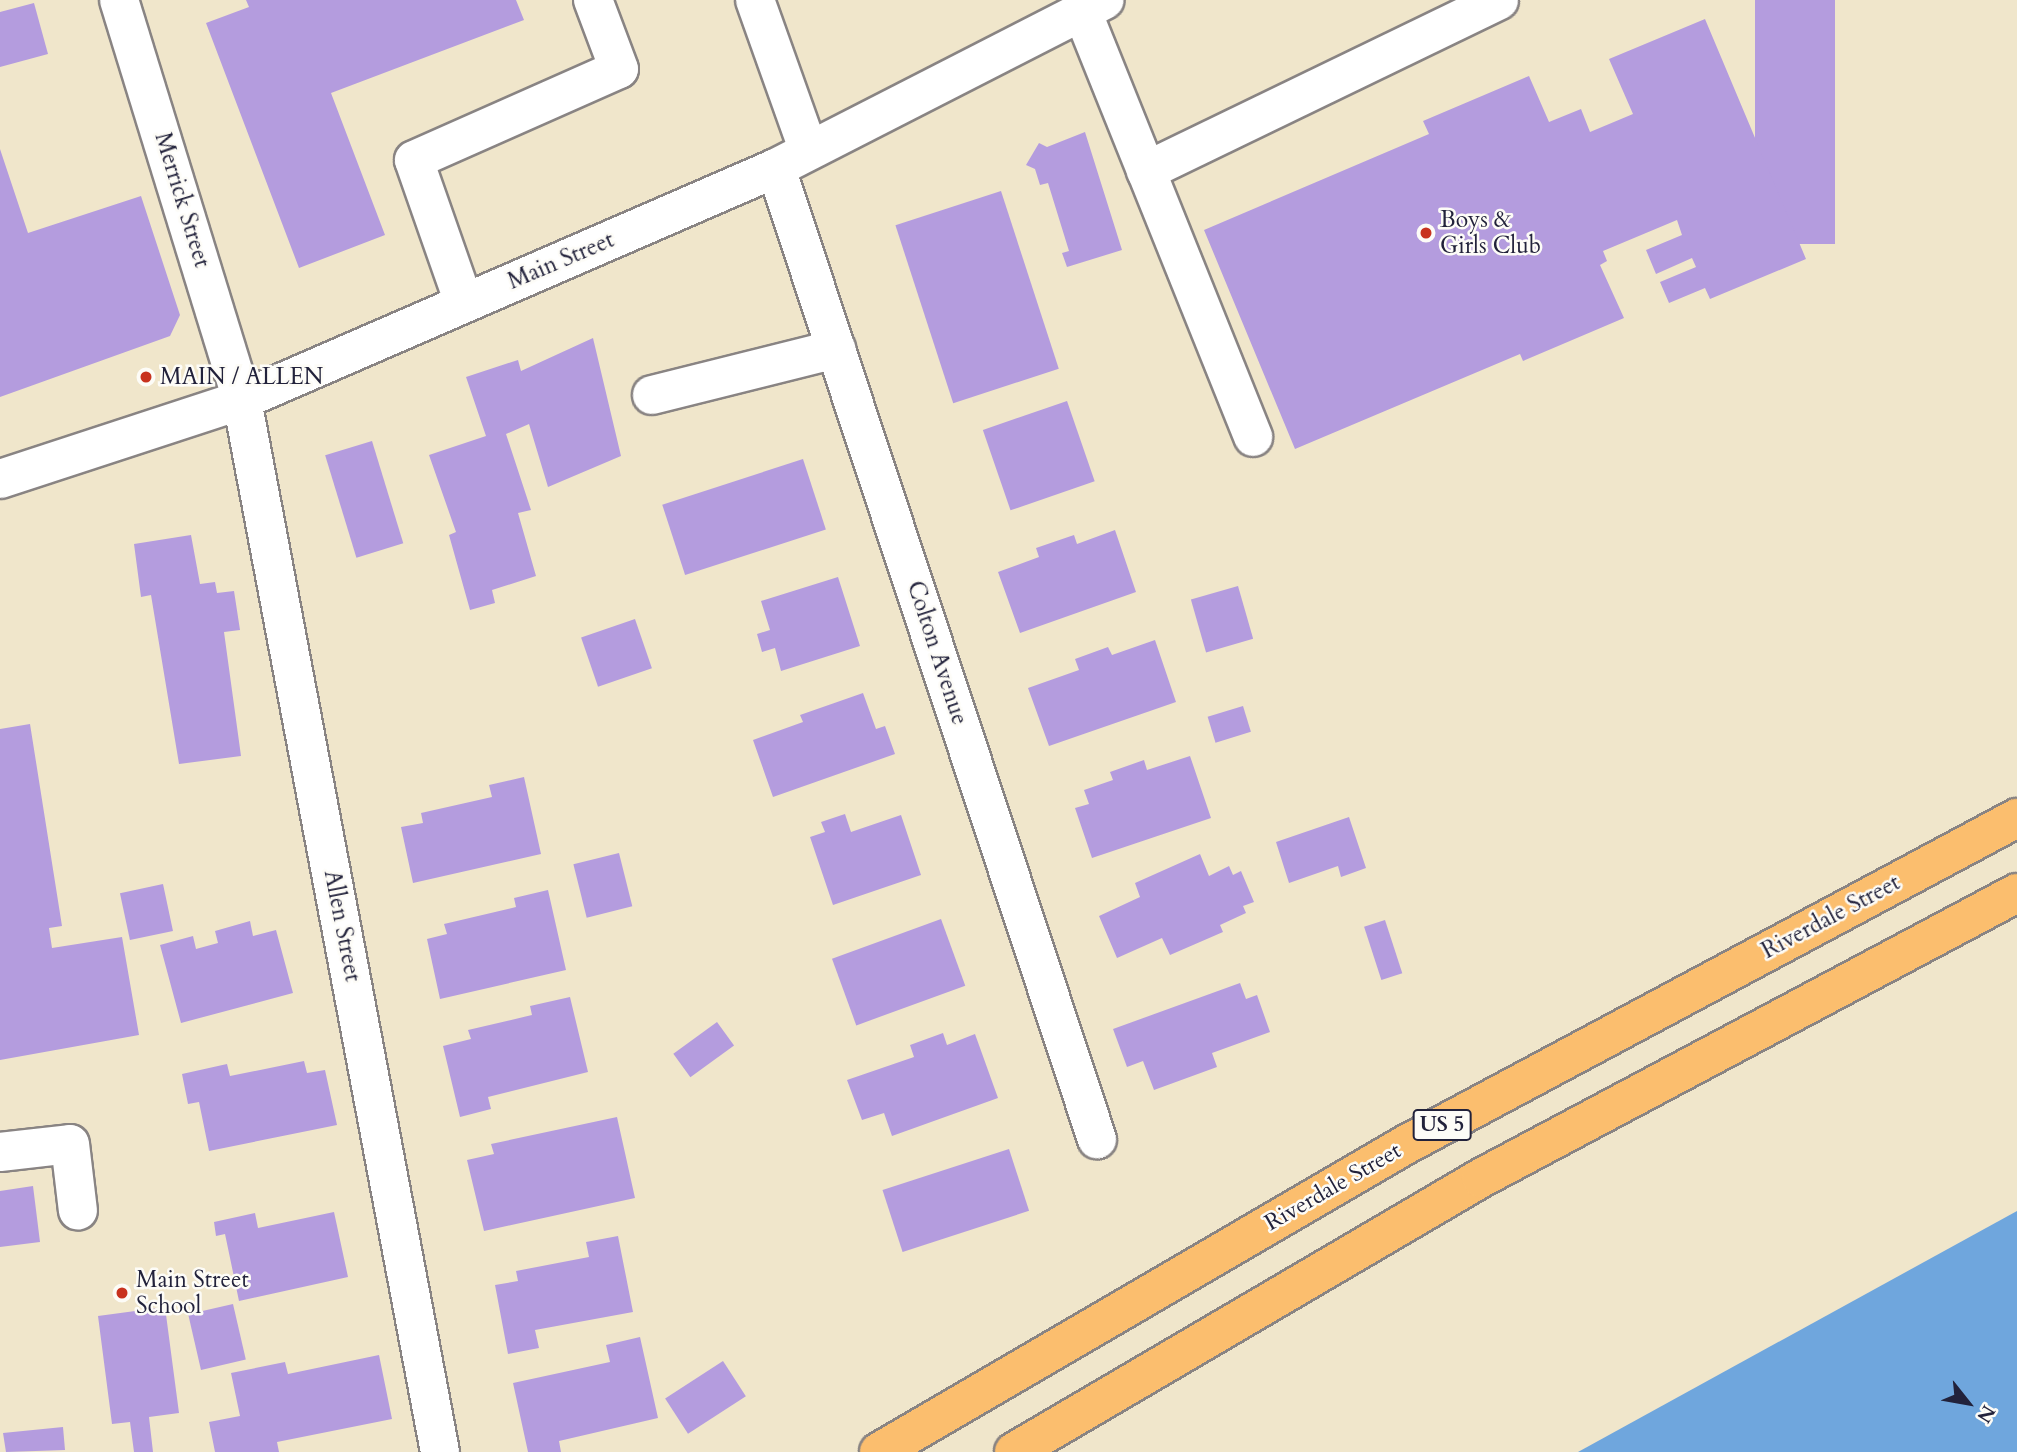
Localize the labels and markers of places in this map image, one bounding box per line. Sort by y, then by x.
place label: Boys & Girls Club [1440,206,1541,260]
marker: Boys & Girls Club [1418,225,1434,241]
place label: MAIN / ALLEN [160,363,323,391]
marker: MAIN / ALLEN [138,369,154,385]
place label: Main Street School [136,1266,249,1320]
marker: Main Street School [114,1285,130,1301]

